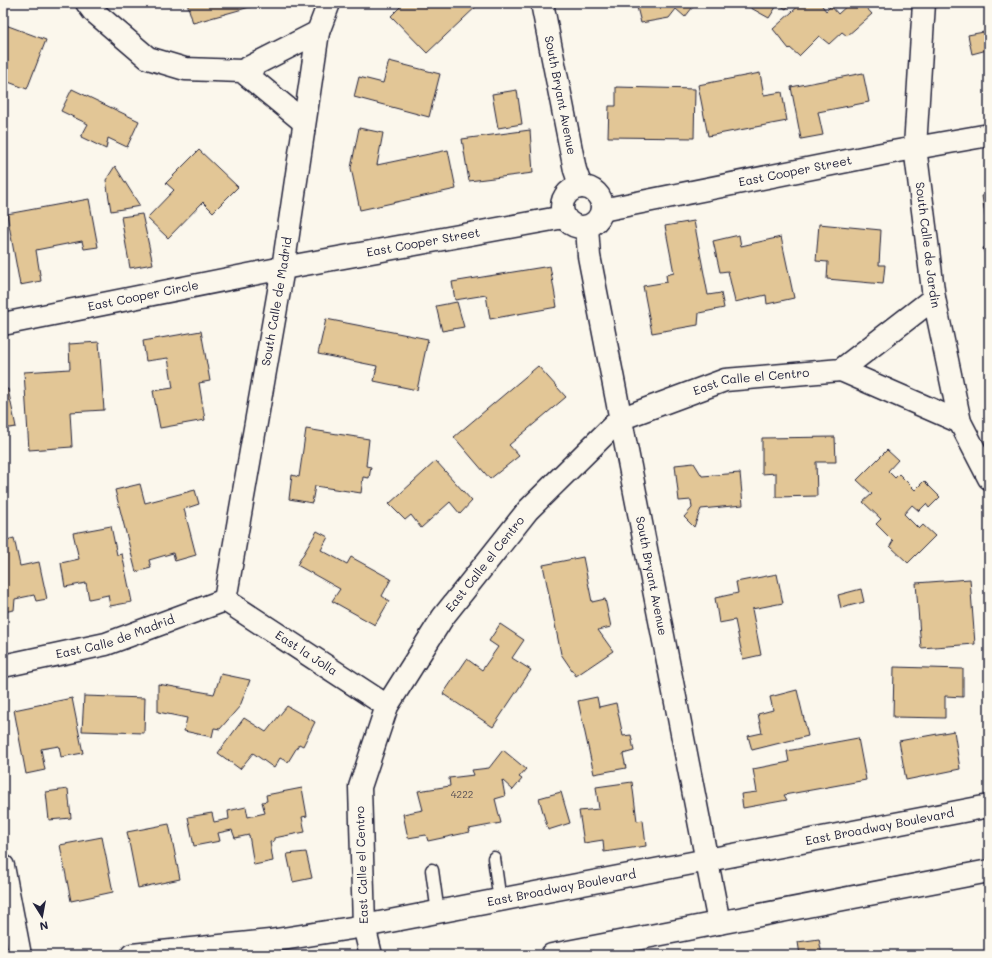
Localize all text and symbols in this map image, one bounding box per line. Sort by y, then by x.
street label: South Bryant Avenue [542,34,581,156]
street label: East Cooper Street [737,151,853,190]
street label: South Calle de Jardin [912,181,945,309]
street label: East Cooper Street [365,223,481,260]
street label: South Calle de Madrid [257,235,295,367]
street label: East Cooper Circle [86,276,200,314]
street label: East Calle el Centro [690,364,810,398]
street label: East Calle el Centro [441,512,527,615]
street label: South Bryant Avenue [633,515,672,637]
street label: East Calle de Madrid [54,610,177,662]
street label: East la Jolla [273,626,341,678]
house number: 4222 [451,787,473,801]
street label: East Broadway Boulevard [804,804,956,848]
street label: East Calle el Centro [351,806,371,924]
street label: East Broadway Boulevard [486,865,637,909]
north arrow [22,896,62,936]
text: N [38,918,50,934]

